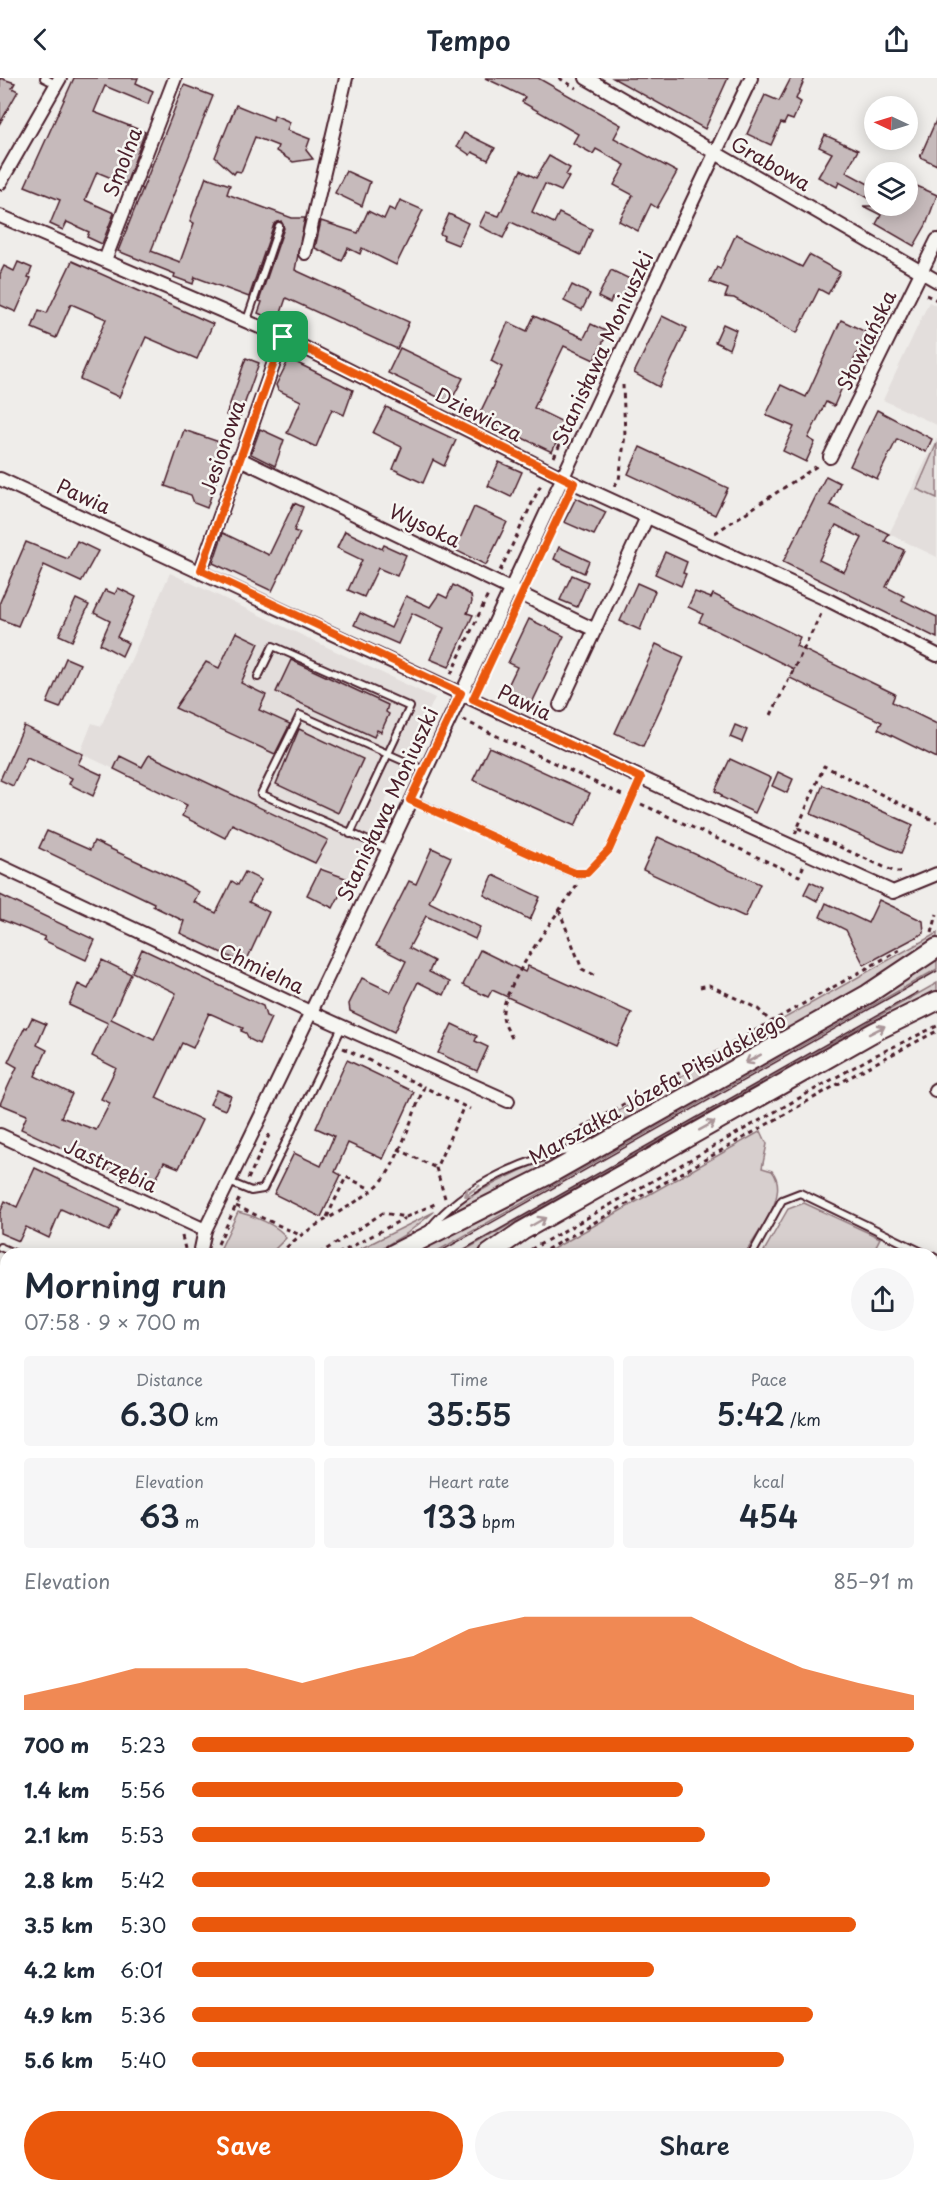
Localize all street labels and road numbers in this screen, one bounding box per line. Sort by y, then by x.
street label: Smolna [95,122,149,201]
street label: Grabowa [725,128,817,198]
street label: Stanisława Moniuszki [544,246,660,450]
street label: Słowiańska [829,284,903,395]
street label: Dziewicza [430,379,528,449]
street label: Jesionowa [192,395,252,498]
street label: Pawia [52,471,117,521]
street label: Wysoka [384,495,466,555]
street label: Pawia [493,676,558,728]
street label: Stanisława Moniuszki [329,702,445,906]
street label: Chmielna [214,935,310,1001]
street label: Marszałka Józefa Piłsudskiego [523,1005,791,1171]
street label: Jastrzębia [59,1130,163,1200]

